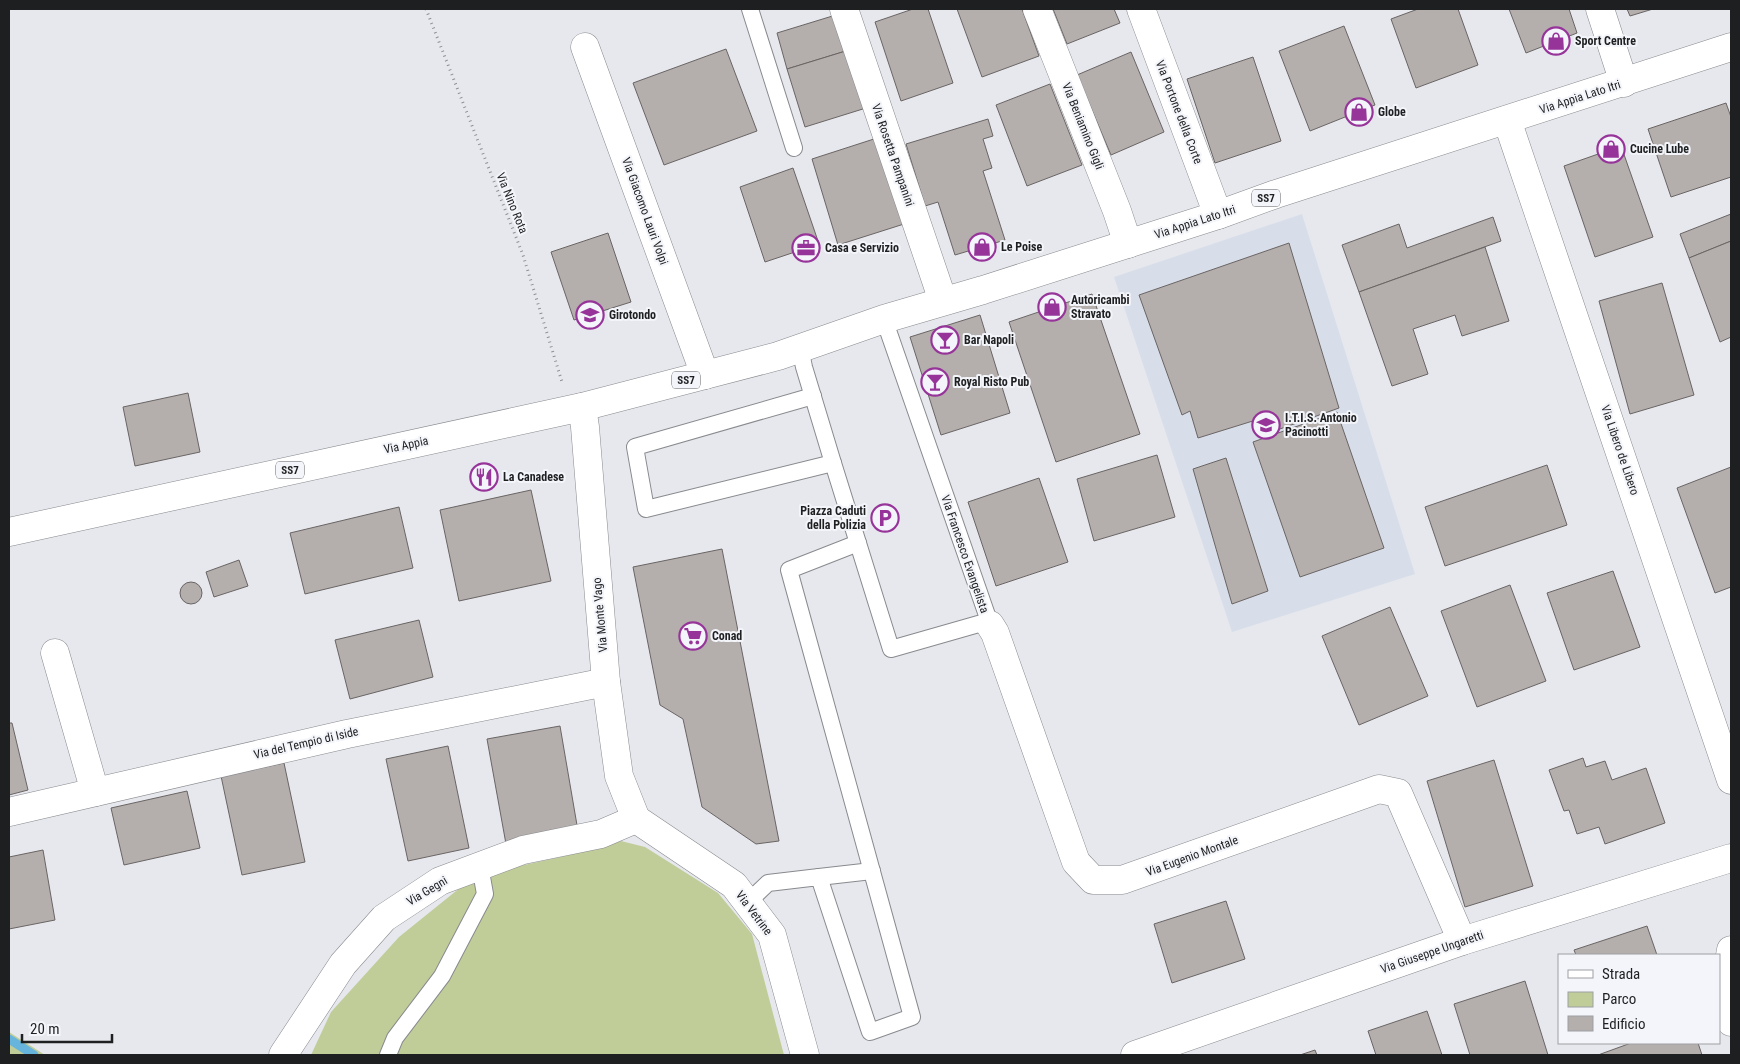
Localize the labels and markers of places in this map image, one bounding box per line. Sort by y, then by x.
shop icon: Sport Centre [1541,26,1571,56]
place label: Sport Centre [1575,34,1636,48]
shop icon: Globe [1344,97,1374,127]
place label: Globe [1378,105,1406,119]
shop icon: Cucine Lube [1596,134,1626,164]
place label: Cucine Lube [1630,142,1689,156]
shop icon: Le Poise [967,232,997,262]
office icon: Casa e Servizio [791,233,821,263]
place label: Le Poise [1001,240,1042,254]
place label: Casa e Servizio [825,241,899,255]
shop icon: Autoricambi Stravato [1037,292,1067,322]
place label: Autoricambi Stravato [1071,293,1130,321]
school or university icon: Girotondo [575,300,605,330]
place label: Girotondo [609,308,656,322]
bar icon: Bar Napoli [930,325,960,355]
place label: Bar Napoli [964,333,1014,347]
bar icon: Royal Risto Pub [920,367,950,397]
place label: Royal Risto Pub [954,375,1029,389]
school or university icon: I.T.I.S. Antonio Pacinotti [1251,410,1281,440]
place label: I.T.I.S. Antonio Pacinotti [1285,411,1357,439]
restaurant icon: La Canadese [469,462,499,492]
place label: La Canadese [503,470,564,484]
parking icon: Piazza Caduti della Polizia [870,503,900,533]
place label: Piazza Caduti della Polizia [800,504,866,532]
supermarket icon: Conad [678,621,708,651]
place label: Conad [712,629,742,643]

